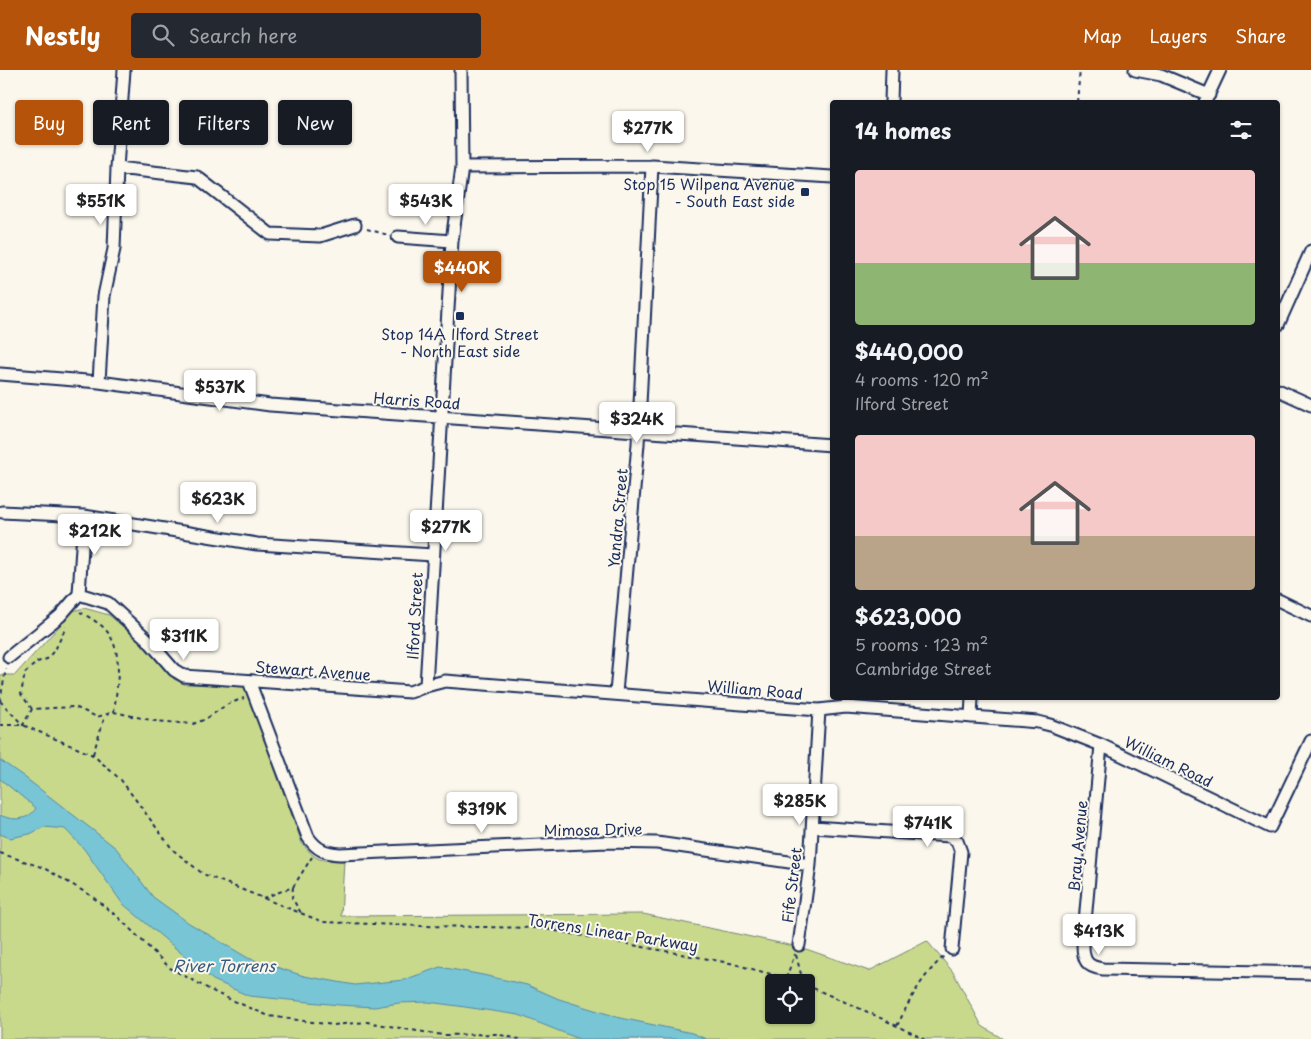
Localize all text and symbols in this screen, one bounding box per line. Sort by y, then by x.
search box [131,13,481,58]
text: Nestly [25,17,101,53]
icon: search [149,21,177,49]
text: Search here [189,21,297,49]
text: Map [1083,22,1122,49]
text: Layers [1150,22,1207,49]
text: Share [1235,22,1286,49]
chip: Buy [15,100,83,145]
chip: Rent [93,100,169,145]
chip: Filters [179,100,268,145]
chip: New [278,100,352,145]
pin: $277K [613,111,683,153]
text: 14 homes [855,114,951,146]
text: $277K [623,115,673,139]
icon: filters [1227,116,1255,144]
place label: Stop 15 Wilpena Avenue - South East side [623,172,795,212]
pin: $551K [66,184,136,226]
pin: $543K [391,184,461,226]
marker: Stop 15 Wilpena Avenue - South East side [799,186,811,198]
text: $551K [77,188,125,212]
text: $543K [399,188,453,212]
icon: home [1010,203,1100,293]
pin: $440K [427,250,497,293]
text: $440K [434,255,490,279]
marker: Stop 14A Ilford Street - North East side [454,310,466,322]
place label: Stop 14A Ilford Street - North East side [381,322,539,362]
text: $440,000 [855,335,963,367]
text: 4 rooms · 120 m² [855,367,989,391]
pin: $537K [185,370,255,412]
text: $537K [195,374,245,398]
street label: Harris Road [373,385,461,415]
text: Ilford Street [855,391,948,415]
pin: $324K [602,402,672,444]
text: $324K [610,406,664,430]
street label: Yandra Street [601,467,633,569]
icon: home [1010,468,1100,558]
pin: $623K [183,482,253,524]
text: $623K [191,486,245,510]
pin: $277K [411,510,481,552]
pin: $212K [60,514,130,556]
text: $277K [421,514,471,538]
text: $212K [69,518,121,542]
street label: Ilford Street [400,572,428,660]
text: $623,000 [855,600,961,632]
pin: $311K [149,618,219,661]
text: $311K [161,623,207,647]
text: 5 rooms · 123 m² [855,632,988,656]
street label: Stewart Avenue [254,654,372,686]
text: Cambridge Street [855,656,991,680]
street label: William Road [706,673,804,705]
street label: William Road [1121,730,1217,792]
pin: $285K [765,784,835,826]
text: $285K [774,788,826,812]
pin: $319K [447,792,517,834]
text: $319K [457,796,507,820]
street label: Bray Avenue [1062,799,1092,893]
pin: $741K [893,806,963,848]
text: $741K [904,810,952,834]
street label: Mimosa Drive [543,817,643,841]
street label: Fife Street [775,846,807,924]
street label: Torrens Linear Parkway [526,907,700,957]
pin: $413K [1064,914,1134,956]
text: $413K [1074,918,1124,942]
water label: River Torrens [173,953,277,977]
map controls [765,974,815,1024]
button: locate [765,974,815,1024]

